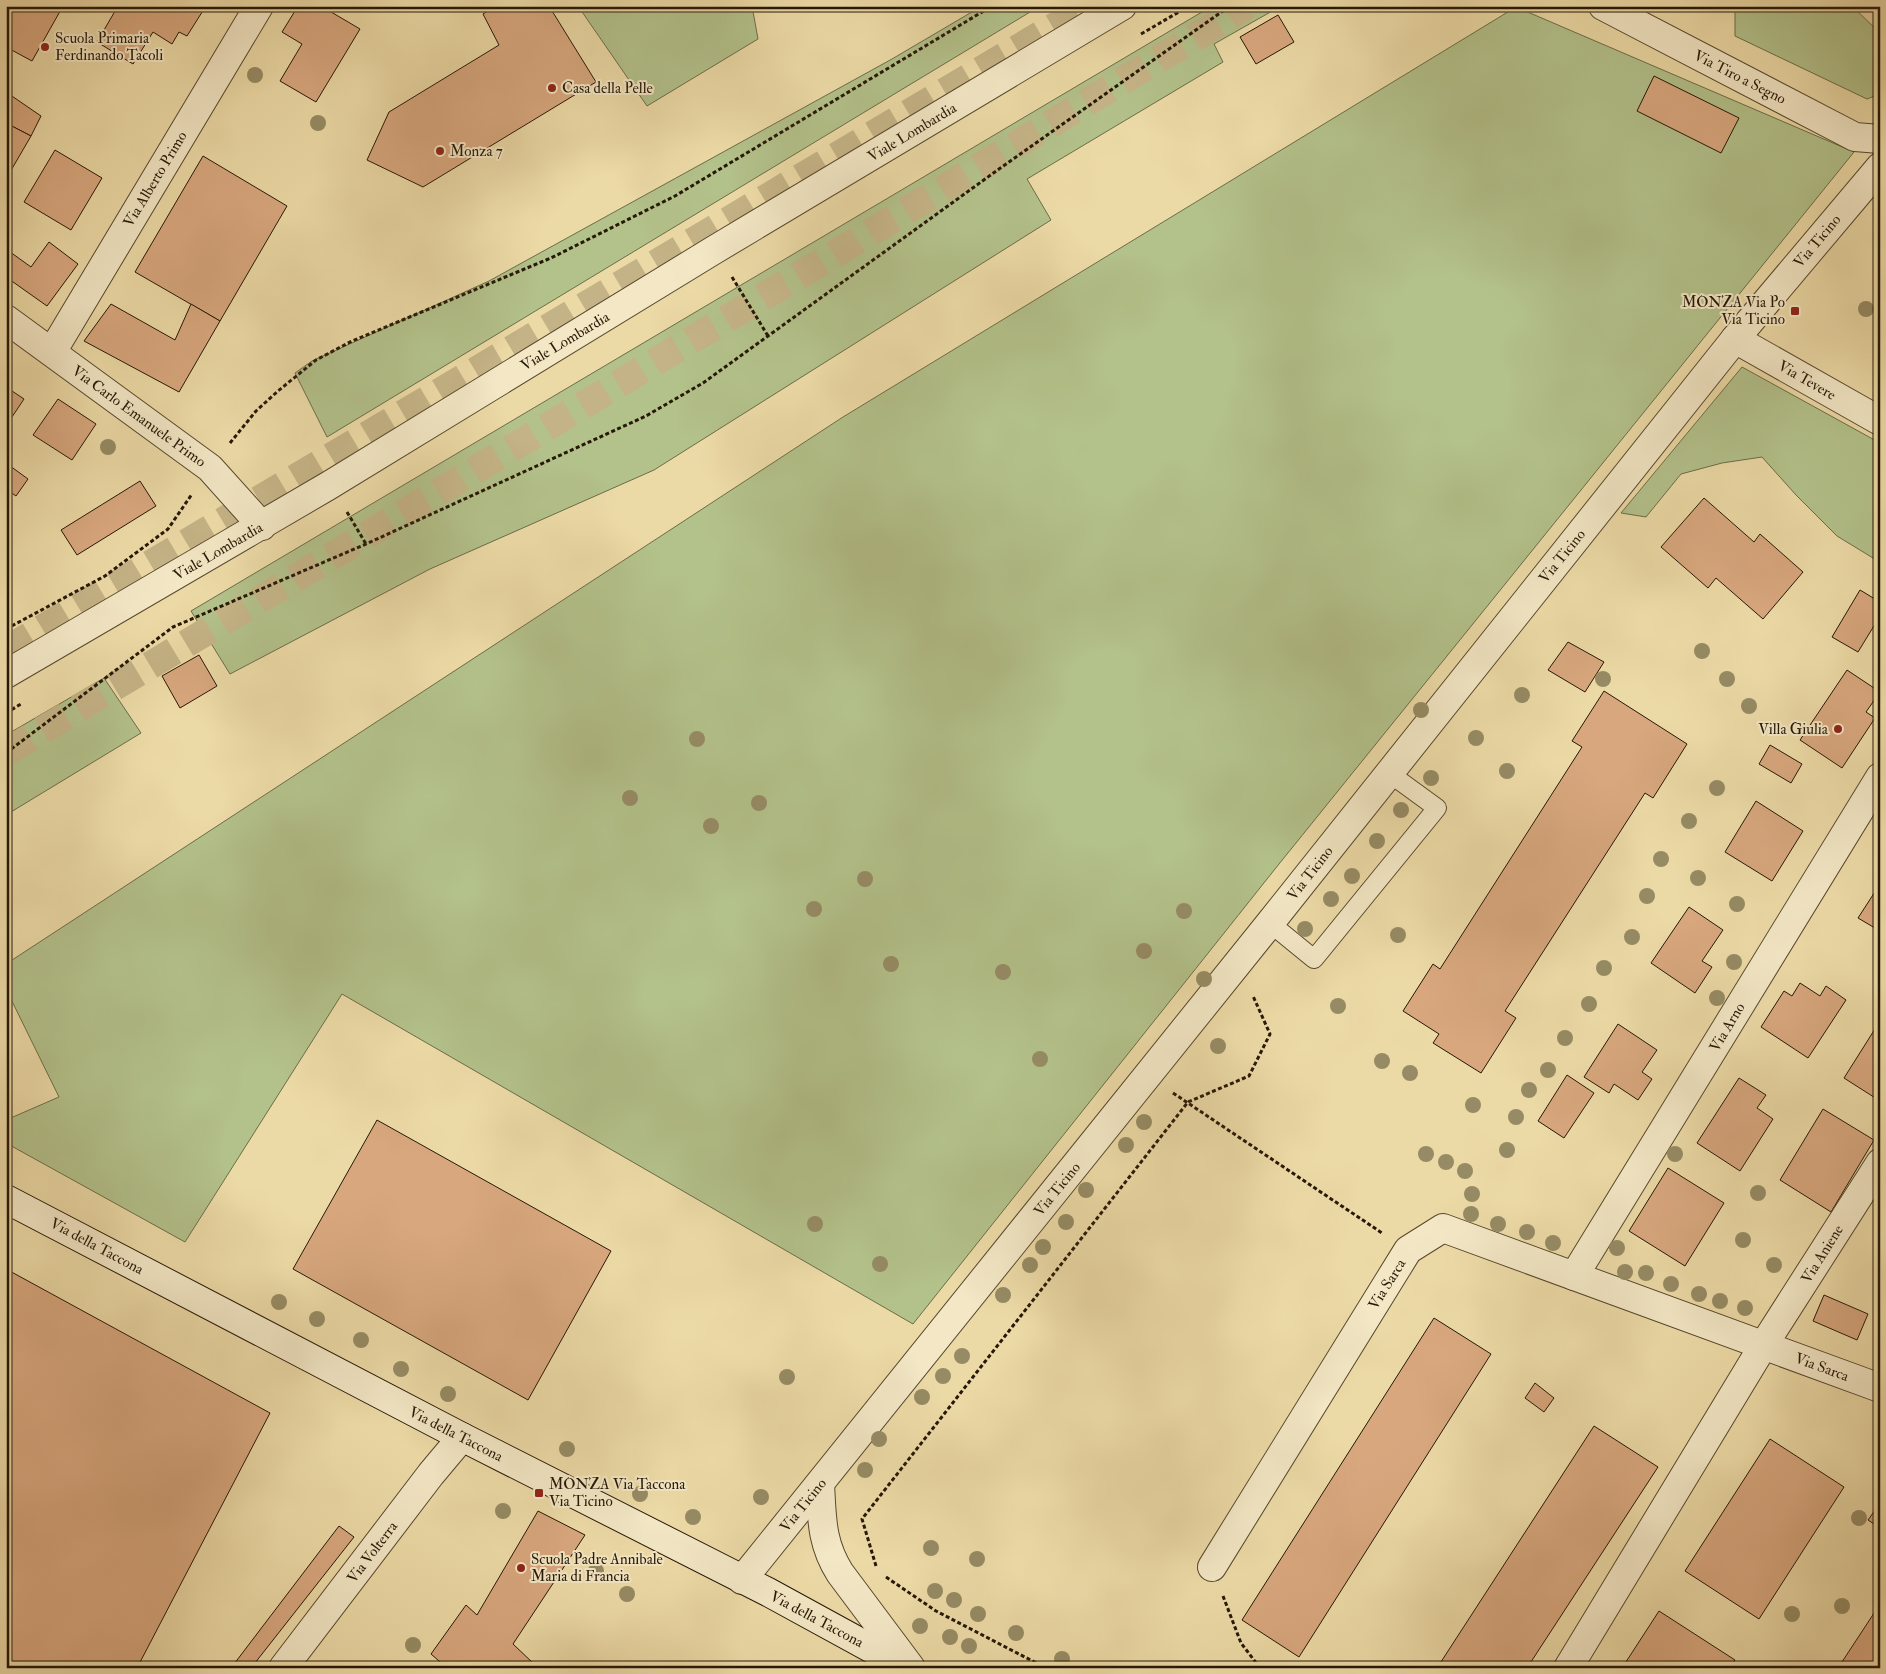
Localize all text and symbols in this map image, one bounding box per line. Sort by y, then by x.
place label: Scuola Primaria Ferdinando Tacoli [55,29,163,65]
marker: Scuola Primaria Ferdinando Tacoli [39,41,51,53]
street label: Via Tiro a Segno [1690,46,1789,109]
place label: Casa della Pelle [562,79,653,98]
marker: Casa della Pelle [546,82,558,94]
street label: Viale Lombardia [864,98,961,166]
street label: Via Alberto Primo [119,128,192,231]
place label: Monza 7 [450,142,503,161]
marker: Monza 7 [434,145,446,157]
street label: Via Ticino [1790,211,1845,272]
place label: MONZA Via Po Via Ticino [1682,293,1785,329]
marker: MONZA Via Po Via Ticino [1789,305,1801,317]
street label: Viale Lombardia [517,307,614,375]
street label: Via Tevere [1774,356,1839,405]
street label: Via Carlo Emanuele Primo [68,361,209,471]
street label: Viale Lombardia [170,518,267,585]
street label: Via Ticino [1535,526,1590,587]
place label: Villa Giulia [1758,720,1829,739]
marker: Villa Giulia [1832,723,1844,735]
street label: Via Ticino [1283,842,1337,904]
street label: Via Arno [1705,999,1749,1055]
street label: Via Ticino [1030,1159,1085,1220]
street label: Via della Taccona [47,1214,148,1279]
street label: Via Aniene [1797,1222,1848,1287]
street label: Via Sarca [1364,1255,1411,1313]
street label: Via Sarca [1792,1349,1852,1386]
street label: Via della Taccona [405,1403,507,1467]
place label: MONZA Via Taccona Via Ticino [549,1475,686,1511]
street label: Via Ticino [776,1475,831,1536]
marker: MONZA Via Taccona Via Ticino [533,1487,545,1499]
street label: Via Volterra [343,1517,402,1587]
place label: Scuola Padre Annibale Maria di Francia [531,1550,663,1586]
marker: Scuola Padre Annibale Maria di Francia [515,1562,527,1574]
street label: Via della Taccona [767,1587,868,1652]

